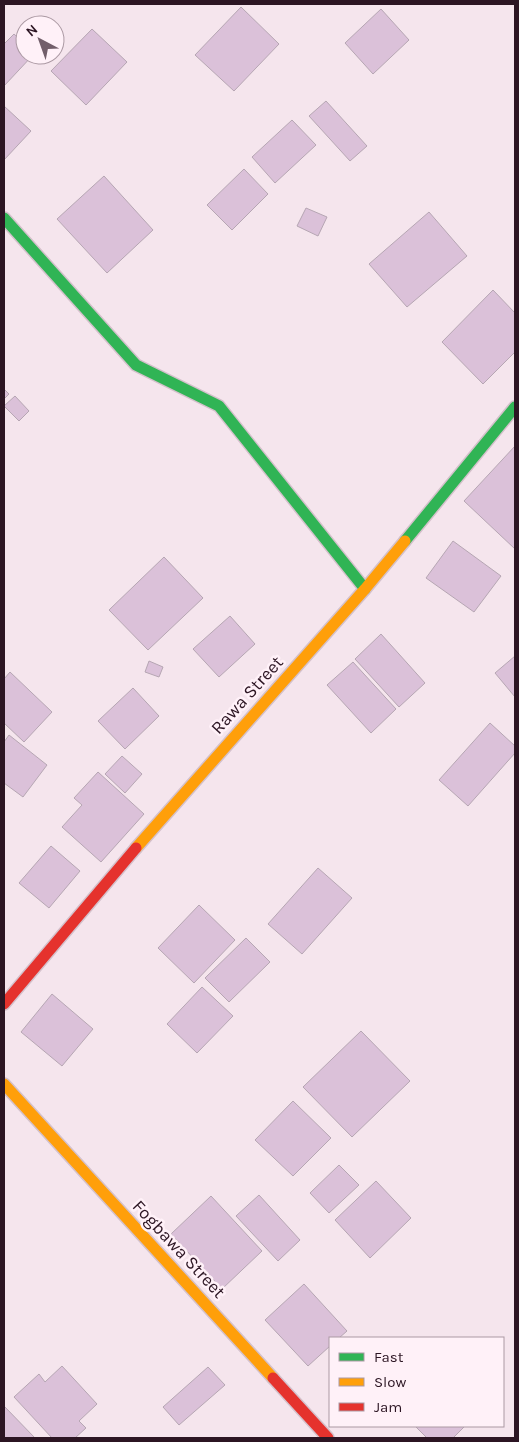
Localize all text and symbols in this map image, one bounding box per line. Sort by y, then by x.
north arrow [15,15,65,65]
text: N [22,21,41,40]
street label: Rawa Street [206,651,288,739]
street label: Fogbawa Street [128,1195,230,1303]
legend [329,1337,504,1427]
text: Fast [374,1348,404,1366]
text: Slow [374,1373,406,1391]
text: Jam [374,1398,402,1416]

